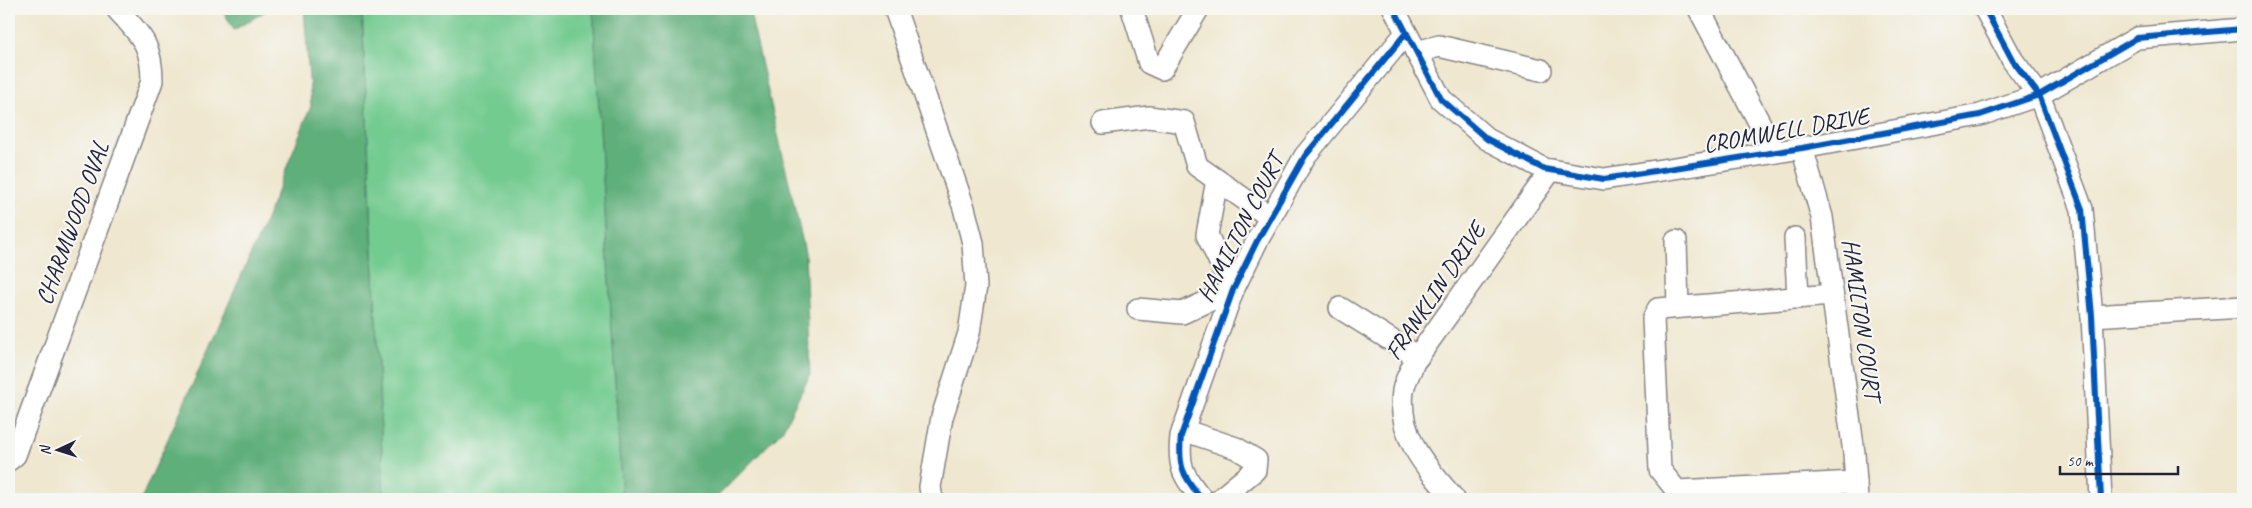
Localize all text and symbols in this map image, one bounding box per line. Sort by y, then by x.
street label: CROMWELL DRIVE [1701,100,1874,159]
street label: CHARMWOOD OVAL [29,137,116,309]
street label: HAMILTON COURT [1190,144,1293,307]
street label: FRANKLIN DRIVE [1378,214,1494,365]
street label: HAMILTON COURT [1836,237,1889,407]
north arrow [32,426,82,476]
scale bar [2060,443,2177,475]
text: N [37,444,54,456]
text: 50 m [2067,452,2094,471]

